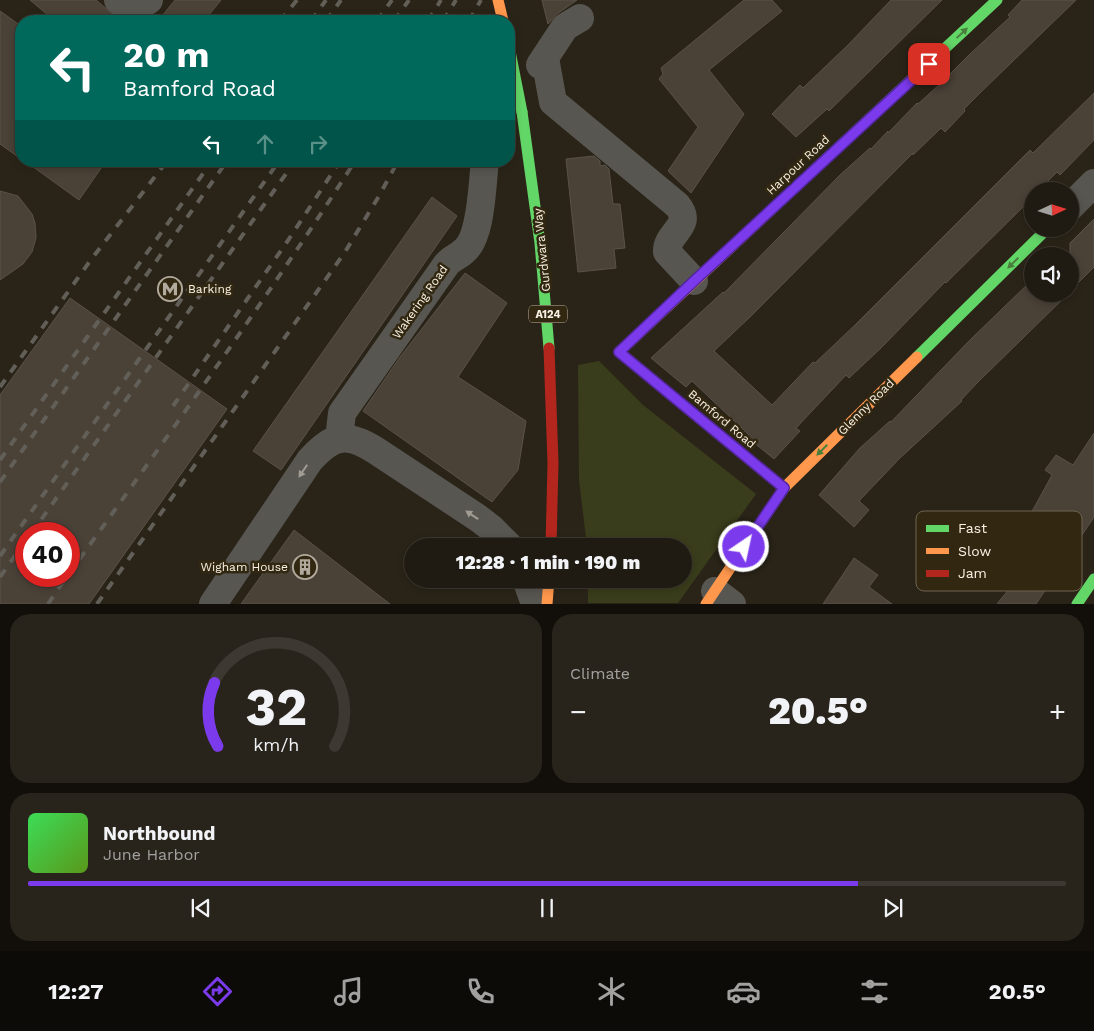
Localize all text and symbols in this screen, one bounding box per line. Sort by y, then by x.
one-way arrow [956,27,968,39]
text: 20 m [123,34,209,76]
icon: left [40,35,105,100]
pin [908,43,950,85]
icon: arrive [915,50,943,78]
text: Bamford Road [123,76,276,101]
icon: left [198,130,226,158]
icon: ahead [251,130,279,158]
icon: right [304,130,332,158]
street label: Harpour Road [764,132,832,198]
north arrow [1024,182,1079,238]
map controls [1024,182,1079,302]
street label: Gurdwara Way [531,207,553,292]
button: sound [1024,247,1079,302]
one-way arrow [1007,257,1019,269]
street label: Wakering Road [389,262,451,342]
metro station icon: Barking [157,276,183,302]
place label: Barking [188,282,232,296]
road number: A124 [529,306,567,322]
street label: Glenny Road [835,376,897,438]
street label: Bamford Road [686,387,758,451]
one-way arrow [816,444,828,456]
one-way arrow [298,464,308,477]
one-way arrow [466,510,479,520]
legend [916,511,1082,591]
position arrow [717,520,769,572]
text: Fast [958,520,987,536]
speed limit sign: 40 [15,522,80,587]
text: Slow [958,543,991,559]
text: 12:28 · 1 min · 190 m [456,551,640,574]
building icon: Wigham House [292,554,318,580]
place label: Wigham House [201,560,288,574]
text: Jam [958,565,987,581]
text: Climate [570,664,630,683]
text: 32 [245,677,307,738]
text: 20.5° [768,689,868,733]
text: − [570,695,587,728]
text: + [1049,695,1066,728]
text: km/h [253,734,299,755]
text: Northbound [103,822,215,845]
text: June Harbor [103,845,200,864]
icon: previous [187,894,215,922]
icon: pause [533,894,561,922]
icon: next [879,894,907,922]
icon: directions [200,974,235,1009]
icon: music [331,974,366,1009]
icon: phone [463,974,498,1009]
icon: climate [594,974,629,1009]
icon: car [726,974,761,1009]
icon: filters [857,974,892,1009]
text: 12:27 [48,979,104,1004]
text: 20.5° [989,979,1046,1004]

